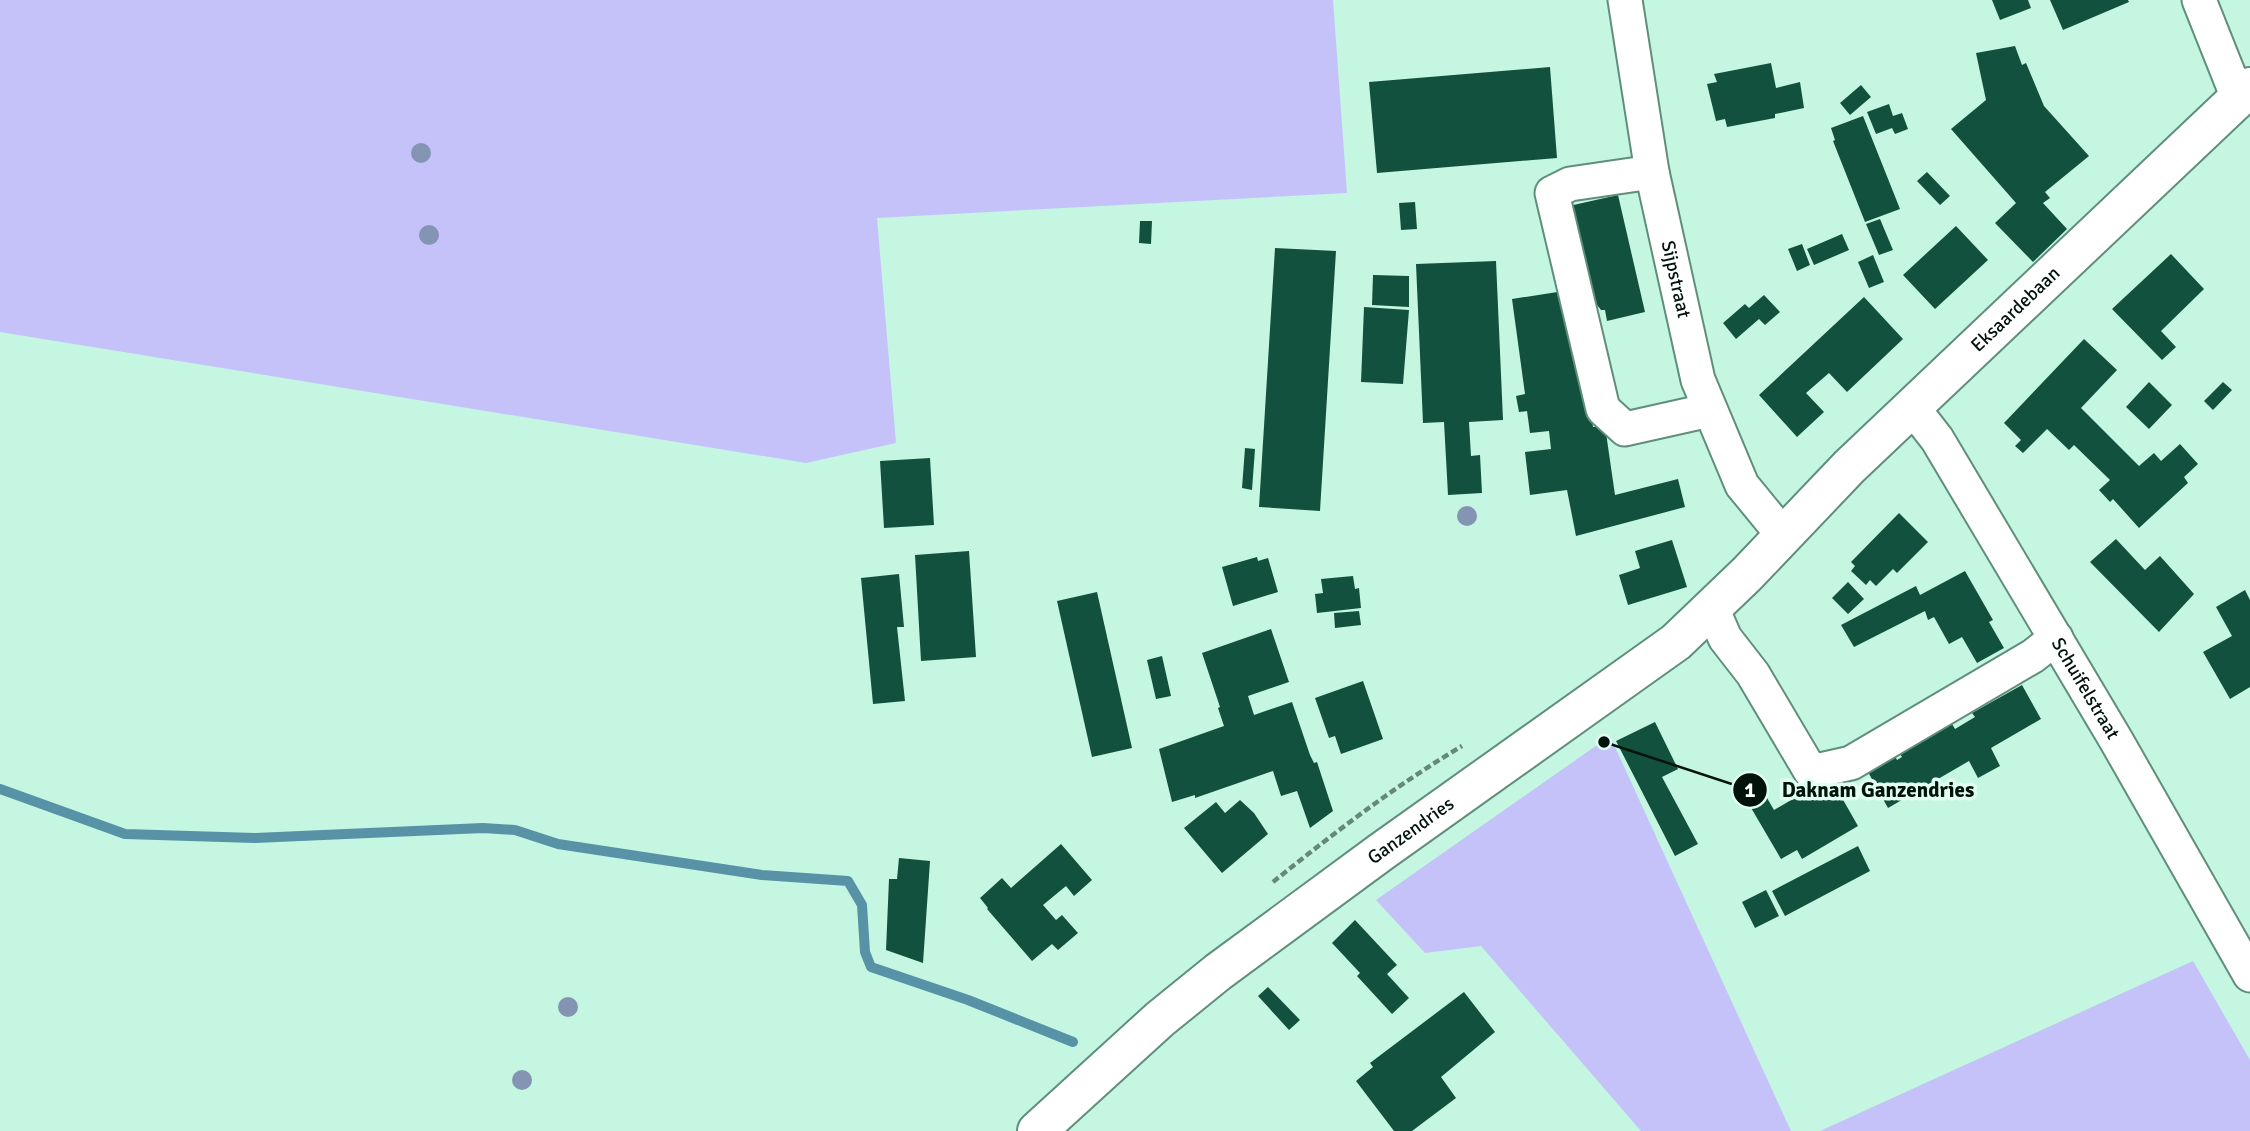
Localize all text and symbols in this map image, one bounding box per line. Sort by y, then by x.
street label: Sijpstraat [1656,238,1696,321]
street label: Eksaardebaan [1966,261,2065,357]
street label: Schuifelstraat [2046,633,2125,744]
callout: Daknam Ganzendries [1733,769,1989,811]
text: 1 [1744,777,1756,803]
text: Daknam Ganzendries [1782,777,1974,803]
street label: Ganzendries [1363,792,1459,870]

